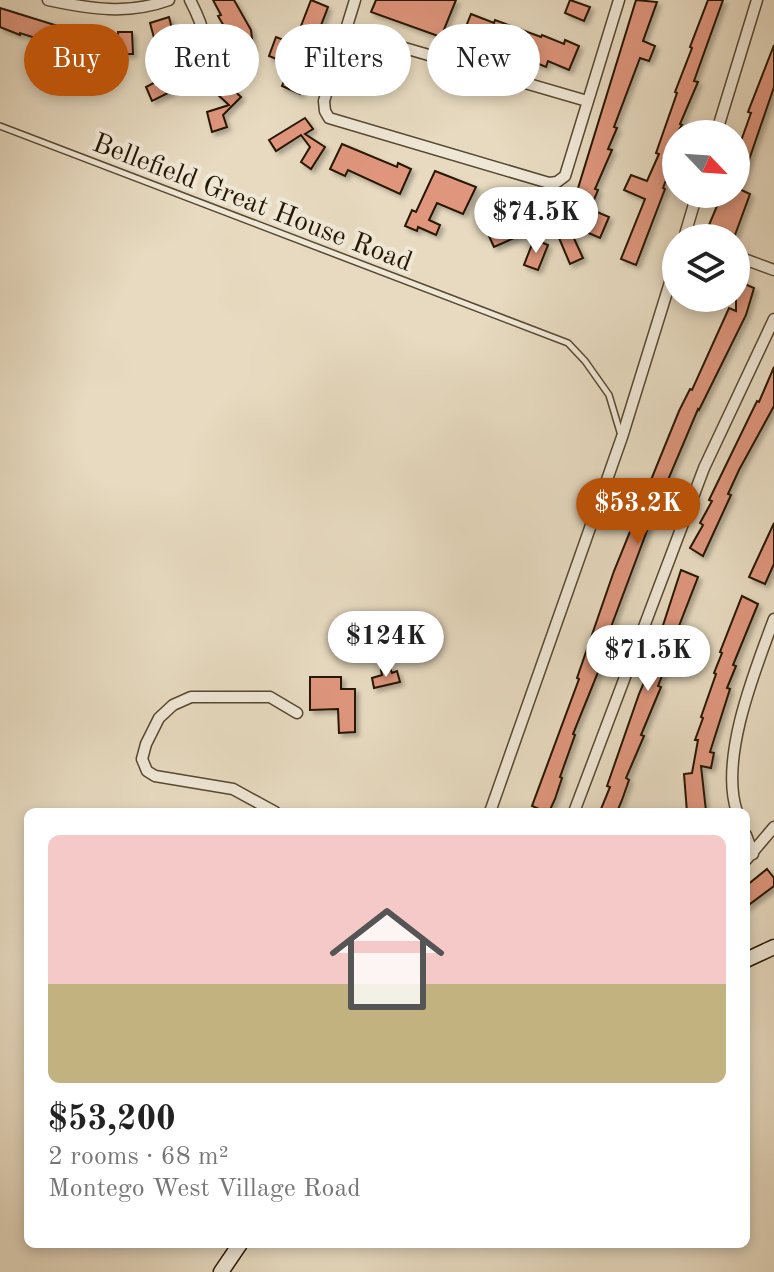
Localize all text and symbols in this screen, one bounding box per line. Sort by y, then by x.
chip: Buy [24,24,129,96]
chip: Rent [145,24,259,96]
chip: Filters [275,24,411,96]
chip: New [427,24,540,96]
north arrow [662,120,750,208]
map controls [662,120,750,312]
street label: Bellefield Great House Road [88,130,416,278]
pin: $74.5K [471,187,601,255]
text: $74.5K [492,200,580,226]
button: layers [662,224,750,312]
pin: $53.2K [573,478,703,546]
text: $53.2K [594,491,682,517]
pin: $124K [330,611,442,679]
text: $124K [346,624,426,650]
pin: $71.5K [583,625,713,693]
text: $71.5K [604,638,692,664]
icon: home [315,887,459,1031]
text: $53,200 [48,1103,176,1137]
text: 2 rooms · 68 m² [48,1144,229,1170]
text: Montego West Village Road [48,1176,361,1202]

